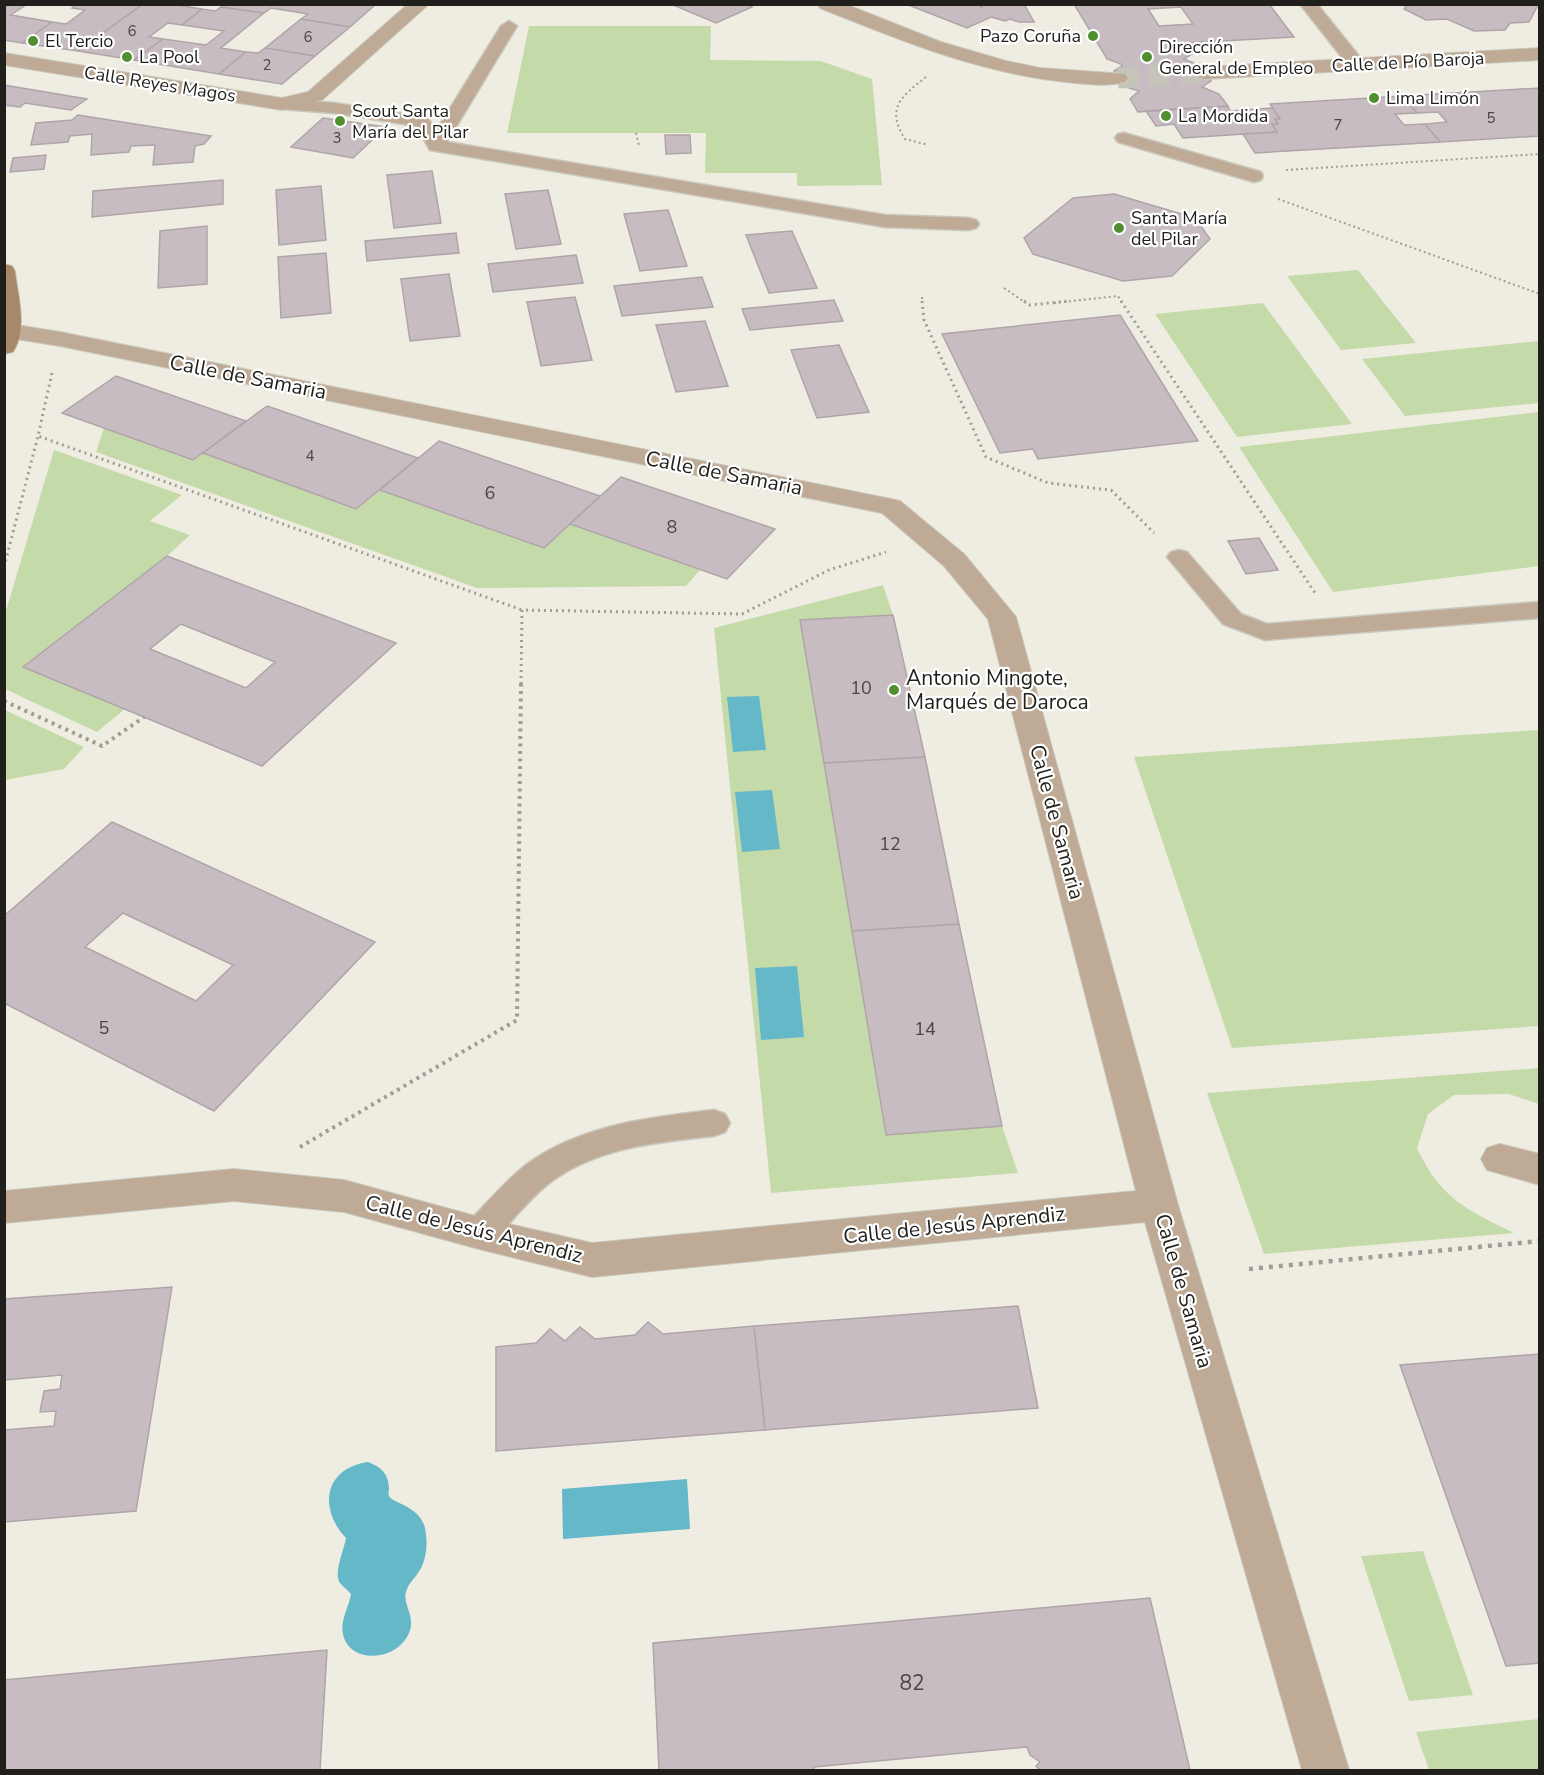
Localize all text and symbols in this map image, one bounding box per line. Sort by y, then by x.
house number: 6 [127,21,137,41]
place label: Pazo Coruña [980,24,1081,48]
house number: 6 [303,27,313,47]
place label: El Tercio [45,29,113,53]
marker: Pazo Coruña [1086,29,1100,43]
marker: El Tercio [26,34,40,48]
place label: Dirección General de Empleo [1159,35,1313,80]
place label: La Pool [139,45,200,69]
street label: Calle de Pío Baroja [1331,46,1485,78]
marker: La Pool [120,50,134,64]
marker: Dirección General de Empleo [1140,50,1154,64]
house number: 2 [262,55,272,75]
street label: Calle Reyes Magos [82,60,238,108]
place label: Lima Limón [1386,86,1479,110]
marker: Lima Limón [1367,91,1381,105]
place label: Scout Santa María del Pilar [352,99,469,144]
place label: La Mordida [1178,104,1268,128]
house number: 5 [1486,108,1496,128]
marker: La Mordida [1159,109,1173,123]
marker: Scout Santa María del Pilar [333,114,347,128]
house number: 7 [1333,115,1343,135]
house number: 3 [332,128,342,148]
place label: Santa María del Pilar [1131,206,1227,251]
marker: Santa María del Pilar [1112,221,1126,235]
street label: Calle de Samaria [167,348,329,406]
street label: Calle de Samaria [643,444,805,502]
house number: 4 [305,446,315,466]
house number: 6 [485,481,495,505]
house number: 8 [667,515,677,539]
place label: Antonio Mingote, Marqués de Daroca [906,664,1089,716]
house number: 10 [850,676,872,700]
marker: Antonio Mingote, Marqués de Daroca [887,683,901,697]
street label: Calle de Samaria [1023,741,1091,903]
house number: 12 [879,832,901,856]
house number: 5 [99,1016,109,1040]
house number: 14 [914,1017,936,1041]
street label: Calle de Jesús Aprendiz [362,1188,586,1270]
street label: Calle de Jesús Aprendiz [842,1199,1067,1251]
street label: Calle de Samaria [1149,1211,1219,1371]
house number: 82 [899,1669,925,1697]

